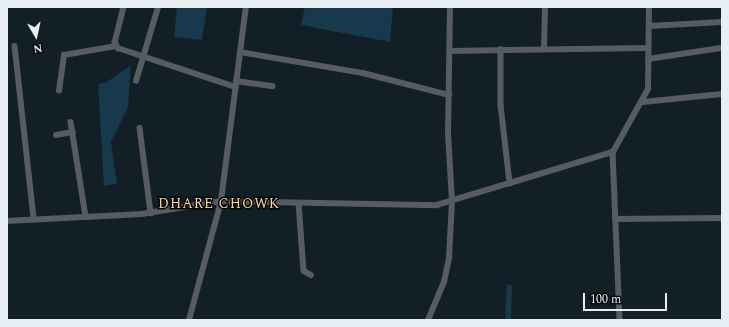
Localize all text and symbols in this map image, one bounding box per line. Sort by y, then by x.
north arrow [16,16,56,56]
text: N [32,39,44,57]
district label: DHARE CHOWK [158,196,280,212]
scale bar [585,285,669,311]
text: 100 m [590,290,621,309]

